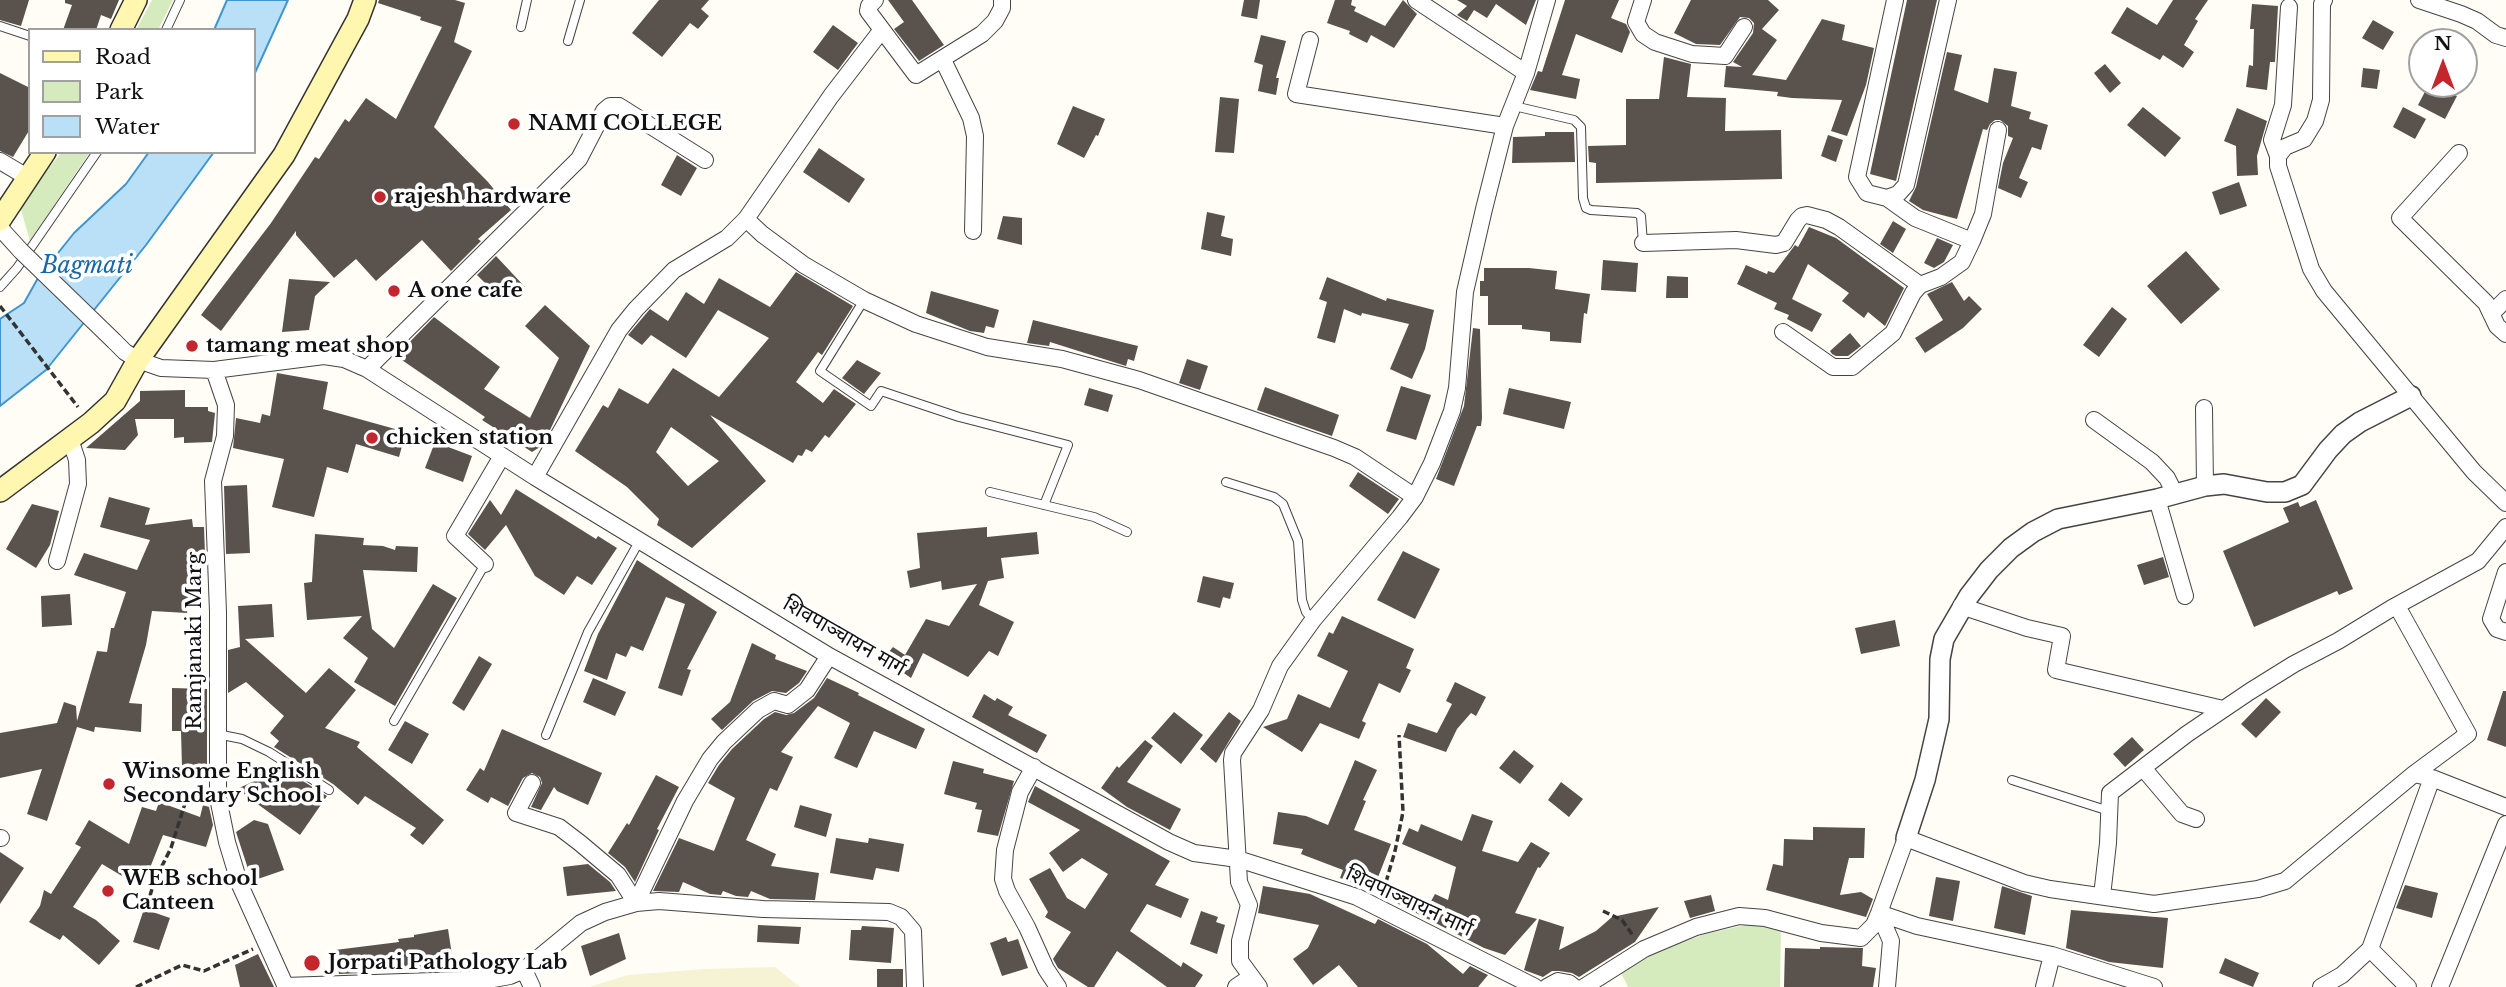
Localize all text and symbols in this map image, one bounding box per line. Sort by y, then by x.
legend [28,28,256,154]
north arrow [2408,28,2478,98]
text: N [2434,32,2452,55]
text: Road [95,44,151,70]
text: Park [95,79,144,105]
place label: NAMI COLLEGE [528,111,722,137]
text: Water [95,114,159,140]
marker: NAMI COLLEGE [506,116,522,132]
place label: rajesh hardware [394,184,571,210]
marker: rajesh hardware [372,189,388,205]
water label: Bagmati [41,253,133,281]
place label: A one cafe [408,278,523,304]
marker: A one cafe [386,283,402,299]
place label: tamang meat shop [206,333,409,359]
marker: tamang meat shop [184,338,200,354]
place label: chicken station [386,425,553,451]
marker: chicken station [364,430,380,446]
street label: Ramjanaki Marg [182,552,208,730]
street label: शिवपाञ्चायन मार्ग [778,592,910,682]
place label: Winsome English Secondary School [123,759,322,809]
marker: Winsome English Secondary School [101,776,117,792]
street label: शिवपाञ्चायन मार्ग [1341,862,1477,942]
place label: WEB school Canteen [122,866,258,916]
marker: WEB school Canteen [100,883,116,899]
place label: Jorpati Pathology Lab [328,950,567,976]
marker: Jorpati Pathology Lab [302,953,322,973]

